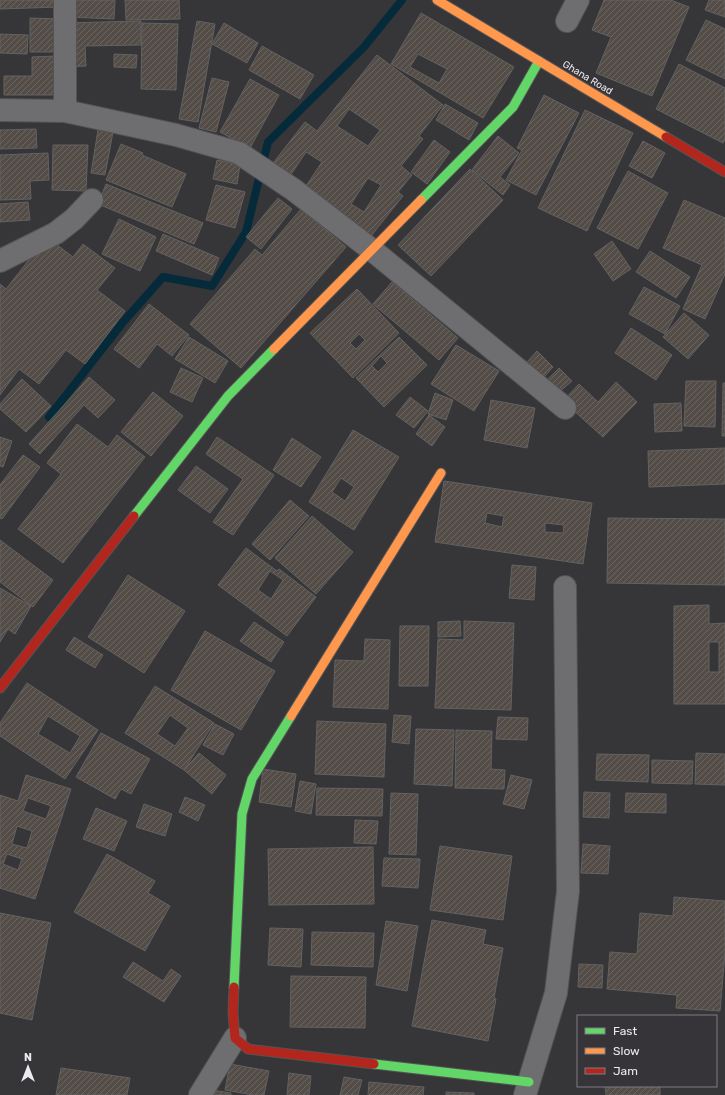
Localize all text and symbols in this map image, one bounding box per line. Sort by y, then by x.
street label: Ghana Road [560,58,615,97]
legend [577,1015,717,1087]
text: Fast [613,1024,637,1038]
text: Slow [613,1044,640,1058]
north arrow [8,1047,48,1087]
text: N [24,1051,32,1064]
text: Jam [613,1064,638,1078]

